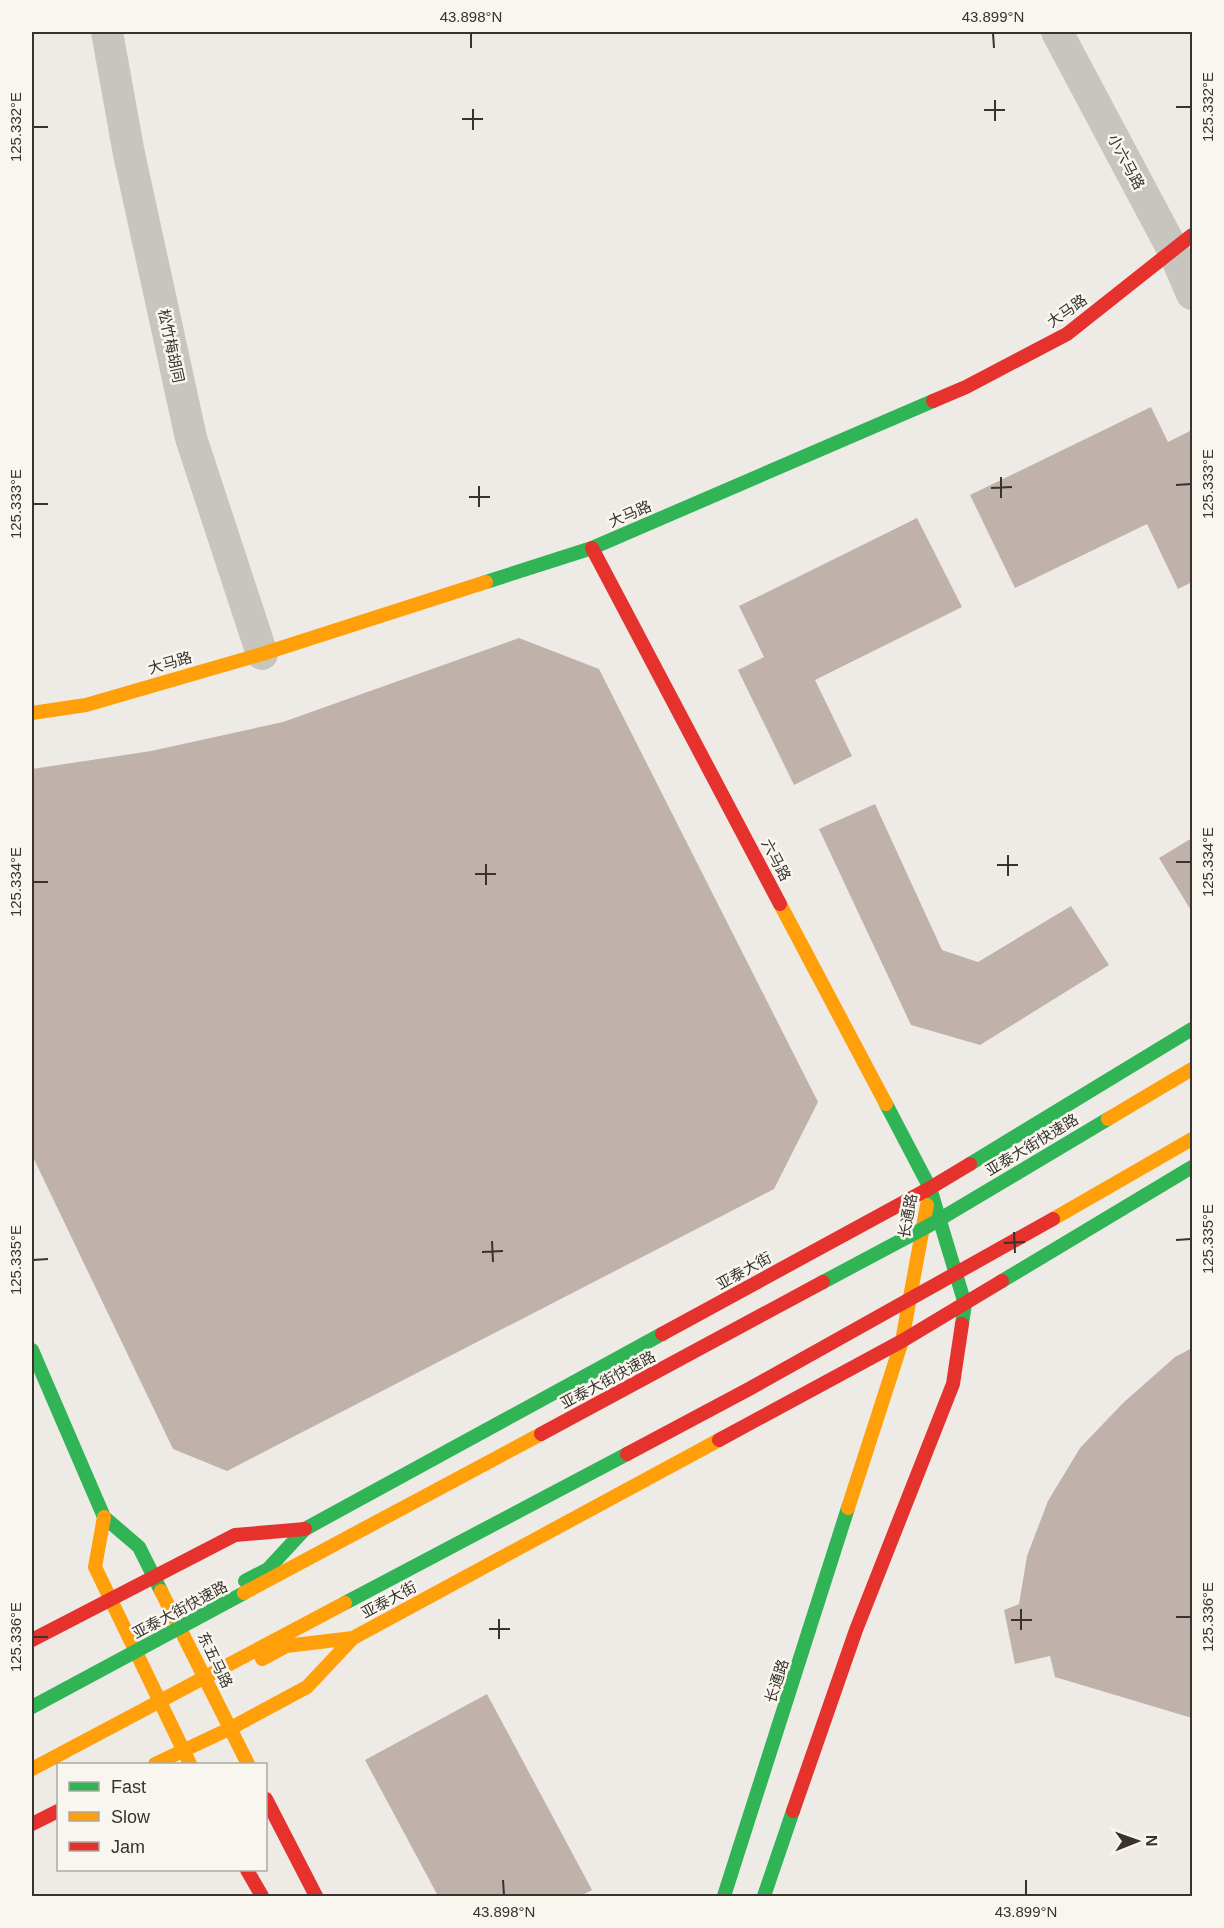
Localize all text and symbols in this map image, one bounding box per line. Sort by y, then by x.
text: 43.898°N [440,8,502,25]
text: 43.899°N [962,8,1024,25]
text: 125.332°E [1199,72,1216,142]
text: 125.332°E [7,92,24,162]
street label: 小六马路 [1105,131,1148,192]
street label: 大马路 [1043,291,1090,330]
street label: 松竹梅胡同 [155,307,188,384]
text: 125.333°E [1199,449,1216,519]
text: 125.333°E [7,469,24,539]
street label: 大马路 [606,497,654,530]
street label: 大马路 [146,648,194,677]
text: 125.334°E [1199,827,1216,897]
street label: 六马路 [758,836,795,884]
text: 125.334°E [7,847,24,917]
street label: 亚泰大街快速路 [982,1110,1081,1179]
street label: 长通路 [895,1192,920,1240]
text: 125.335°E [1199,1204,1216,1274]
text: 125.335°E [7,1225,24,1295]
street label: 亚泰大街 [713,1249,774,1293]
street label: 亚泰大街快速路 [557,1347,658,1412]
street label: 亚泰大街快速路 [129,1577,230,1642]
street label: 亚泰大街 [358,1578,419,1621]
text: 125.336°E [1199,1582,1216,1652]
text: 125.336°E [7,1602,24,1672]
street label: 东五马路 [195,1629,236,1690]
street label: 长通路 [761,1657,792,1705]
legend [57,1763,267,1871]
text: Fast [111,1777,146,1797]
text: Slow [111,1807,151,1827]
north arrow [1107,1811,1167,1871]
text: N [1143,1835,1160,1847]
text: Jam [111,1837,145,1857]
text: 43.898°N [473,1903,535,1920]
text: 43.899°N [995,1903,1057,1920]

